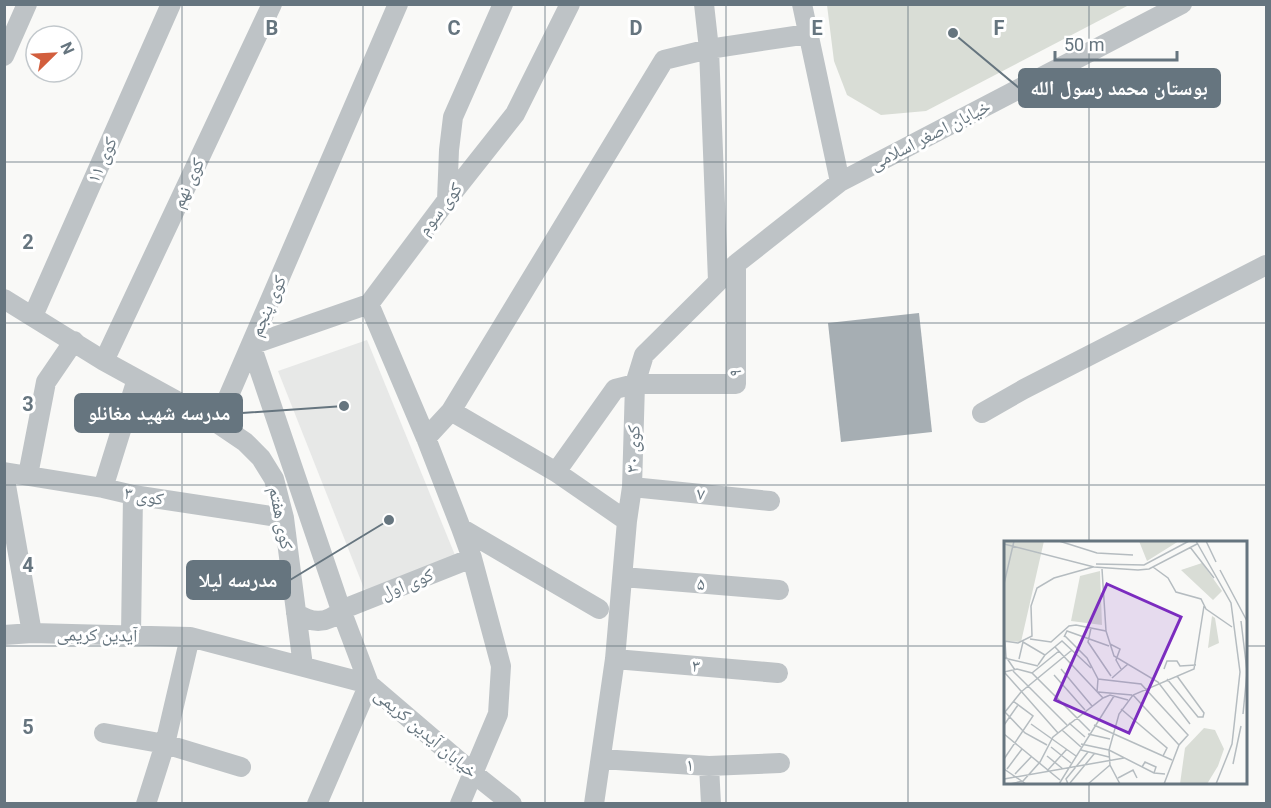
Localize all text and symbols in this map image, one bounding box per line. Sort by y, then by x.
text: B [266,16,278,40]
text: C [447,16,461,40]
text: D [630,16,643,40]
text: E [811,16,823,40]
text: F [994,16,1005,40]
north arrow [24,24,84,84]
scale bar [1055,24,1176,62]
text: 50 m [1064,34,1104,55]
text: N [56,39,78,57]
callout: بوستان محمد رسول الله [1019,69,1220,107]
text: بوستان محمد رسول الله [1030,76,1208,100]
street label: خیابان اصغر اسلامی [866,95,994,175]
street label: کوی ۱۱ [82,133,122,186]
street label: کوی نهم [167,154,210,212]
street label: کوی سوم [413,178,468,240]
text: 2 [22,230,34,254]
street label: کوی پنجم [245,272,292,340]
street label: ۹ [724,367,745,378]
text: 3 [22,392,34,416]
callout: مدرسه شهید مغانلو [75,394,242,432]
text: مدرسه شهید مغانلو [87,401,231,425]
street label: کوی ۳۰ [621,424,645,473]
street label: کوی ۳ [123,482,166,510]
street label: ۷ [696,483,706,504]
street label: کوی هفتم [263,485,298,552]
inset map [1004,541,1247,784]
text: 4 [22,553,34,577]
callout: مدرسه لیلا [187,561,290,599]
street label: کوی اول [377,563,437,604]
text: مدرسه لیلا [198,568,278,592]
street label: ۵ [696,573,706,594]
street label: آیدین کریمی [56,623,138,647]
street label: ۳ [691,655,701,676]
street label: خیابان آیدین کریمی [370,683,482,783]
text: 5 [22,715,34,739]
street label: ۱ [685,754,695,775]

